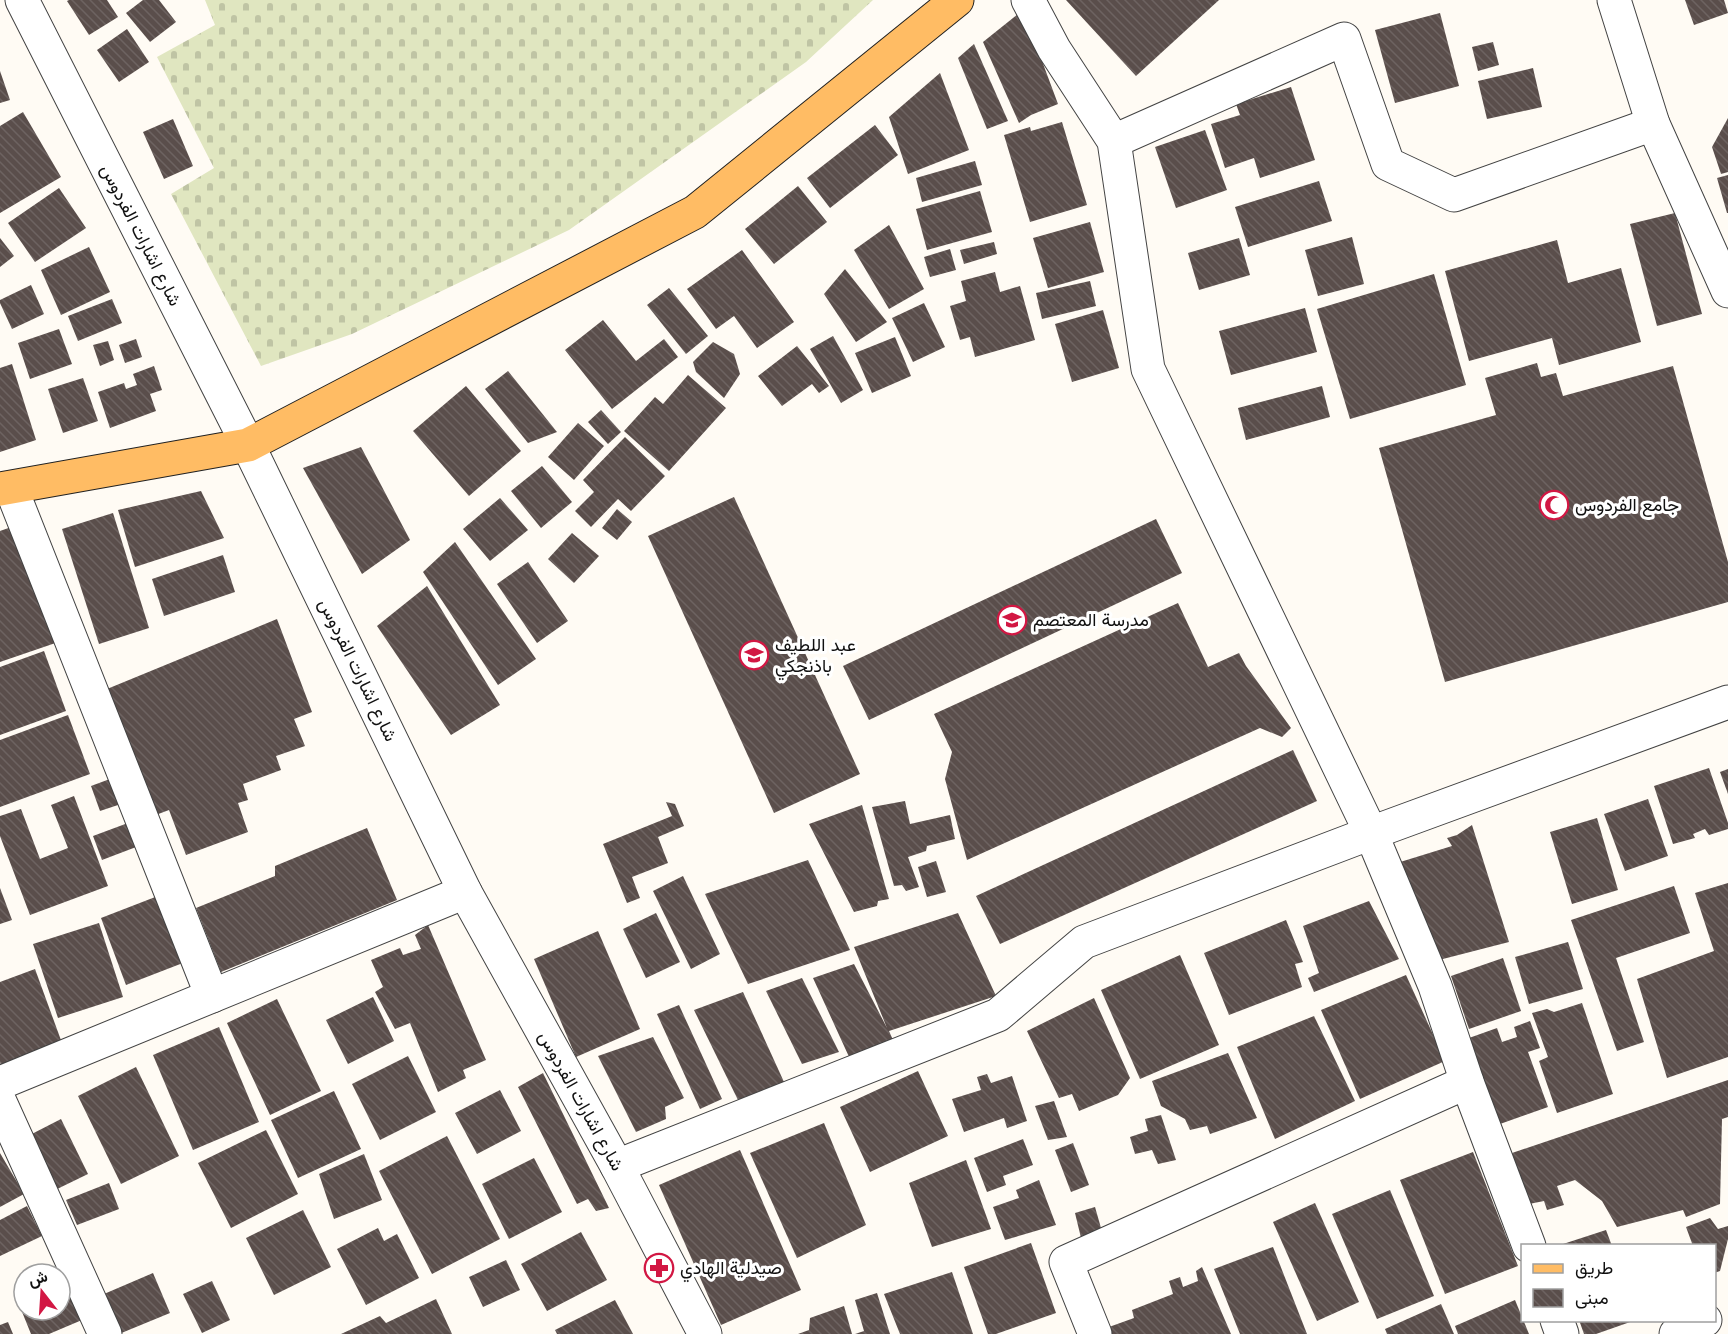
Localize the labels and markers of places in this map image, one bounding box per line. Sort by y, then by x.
mosque icon: جامع الفردوس [1538,489,1570,521]
place label: جامع الفردوس [1575,494,1679,517]
school or university icon: مدرسة المعتصم [996,604,1028,636]
place label: مدرسة المعتصم [1033,609,1149,632]
place label: عبد اللطيف باذنجكي [775,634,856,681]
school or university icon: عبد اللطيف باذنجكي [738,639,770,671]
pharmacy icon: صيدلية الهادي [643,1252,675,1284]
place label: صيدلية الهادي [680,1257,782,1283]

